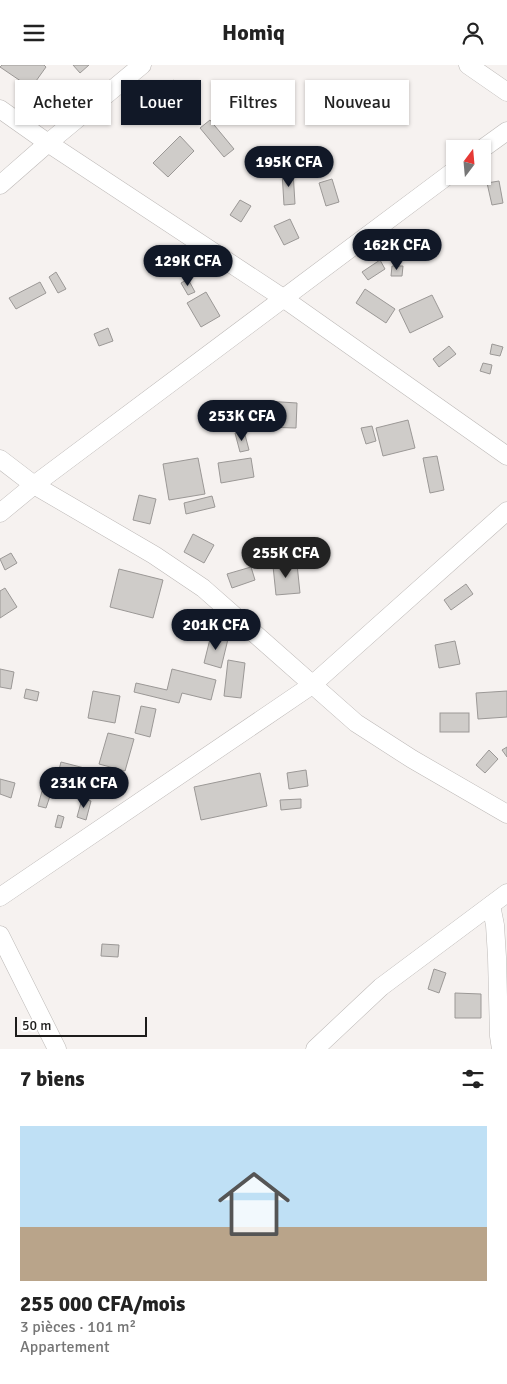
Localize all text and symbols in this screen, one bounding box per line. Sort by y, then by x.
icon: menu [20,19,48,47]
text: Homiq [222,19,285,46]
icon: person [459,19,487,47]
chip: Acheter [15,80,111,125]
chip: Louer [121,80,201,125]
chip: Filtres [211,80,295,125]
chip: Nouveau [305,80,409,125]
north arrow [446,140,491,185]
map controls [446,140,491,185]
pin: 195K CFA [237,145,341,188]
text: 195K CFA [256,152,322,172]
pin: 162K CFA [345,229,449,271]
text: 162K CFA [364,235,430,255]
pin: 129K CFA [136,245,240,287]
text: 129K CFA [155,251,221,271]
pin: 253K CFA [190,399,294,442]
text: 253K CFA [209,406,275,426]
pin: 255K CFA [234,537,338,579]
text: 255K CFA [253,543,319,563]
pin: 201K CFA [164,609,268,651]
text: 201K CFA [183,615,249,635]
pin: 231K CFA [32,767,136,809]
text: 231K CFA [51,773,117,793]
scale bar [15,1014,148,1037]
text: 50 m [22,1017,51,1034]
icon: filters [459,1065,487,1093]
text: 7 biens [20,1066,85,1092]
icon: home [209,1159,299,1249]
text: 255 000 CFA/mois [20,1291,185,1317]
text: 3 pièces · 101 m² [20,1317,136,1337]
text: Appartement [20,1337,110,1357]

